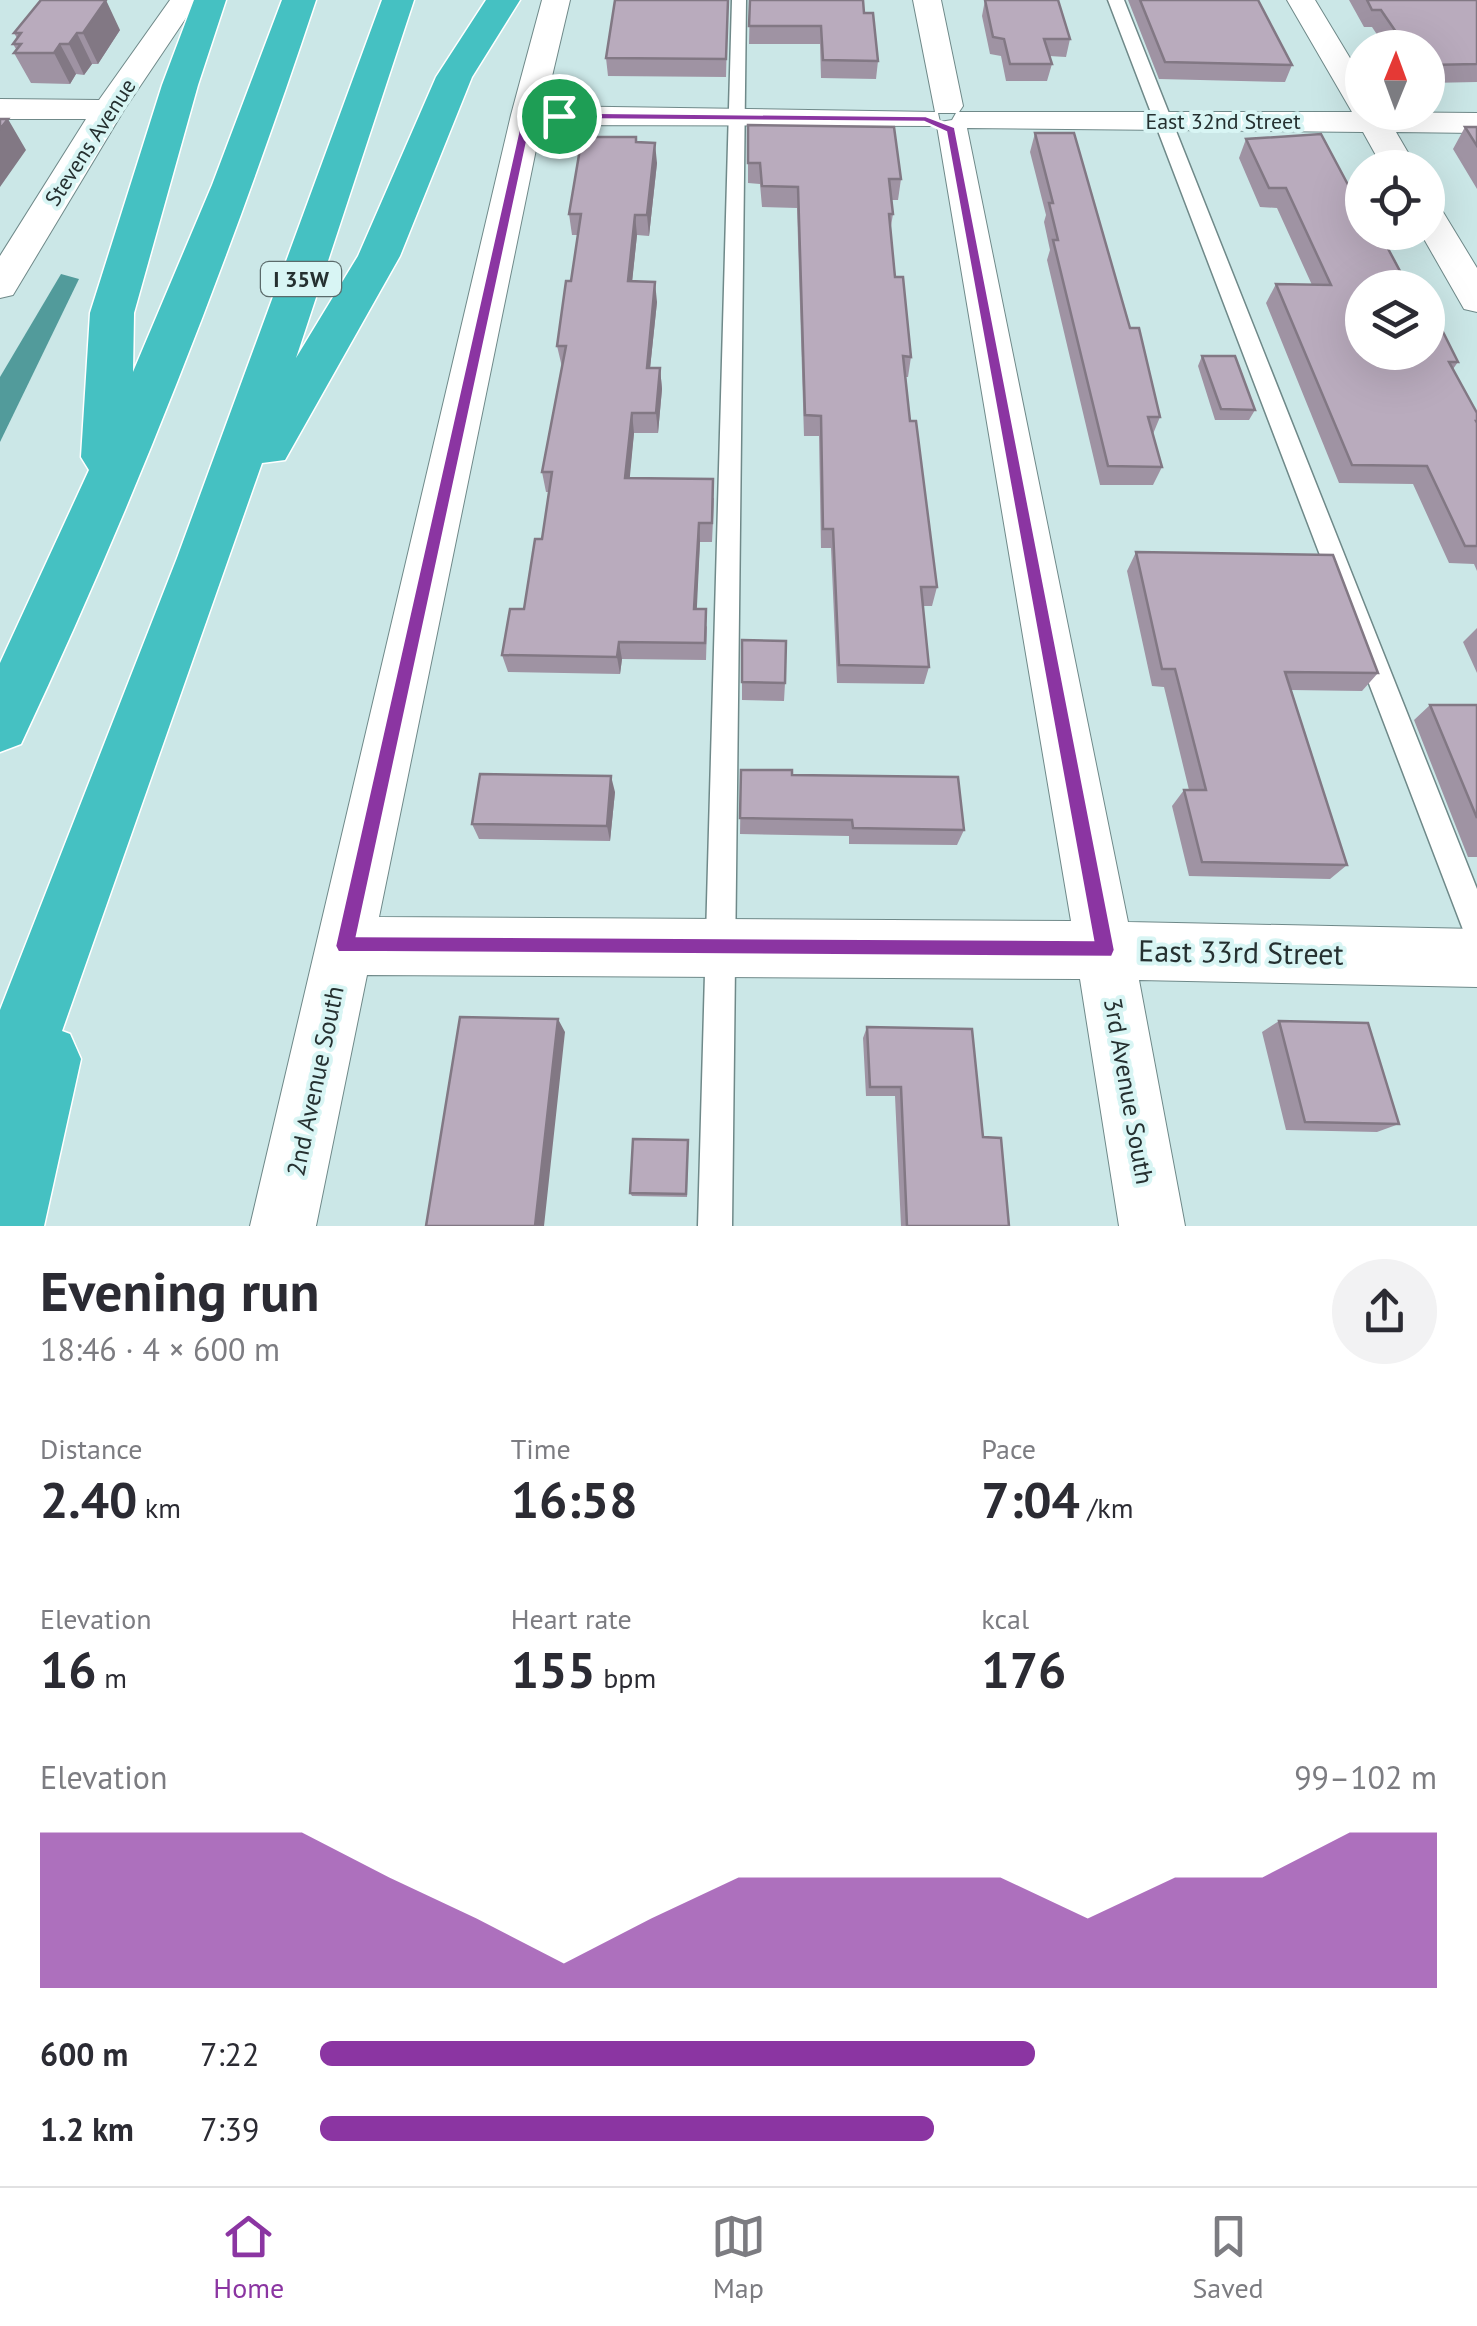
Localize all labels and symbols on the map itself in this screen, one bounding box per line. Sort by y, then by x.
north arrow [1345,30,1445,130]
street label: Stevens Avenue [38,73,142,211]
pin [517,74,602,159]
street label: East 32nd Street [1145,107,1301,135]
road number: I 35W [261,262,341,296]
street label: East 33rd Street [1138,930,1344,973]
street label: 2nd Avenue South [279,983,351,1179]
street label: 3rd Avenue South [1097,995,1161,1187]

